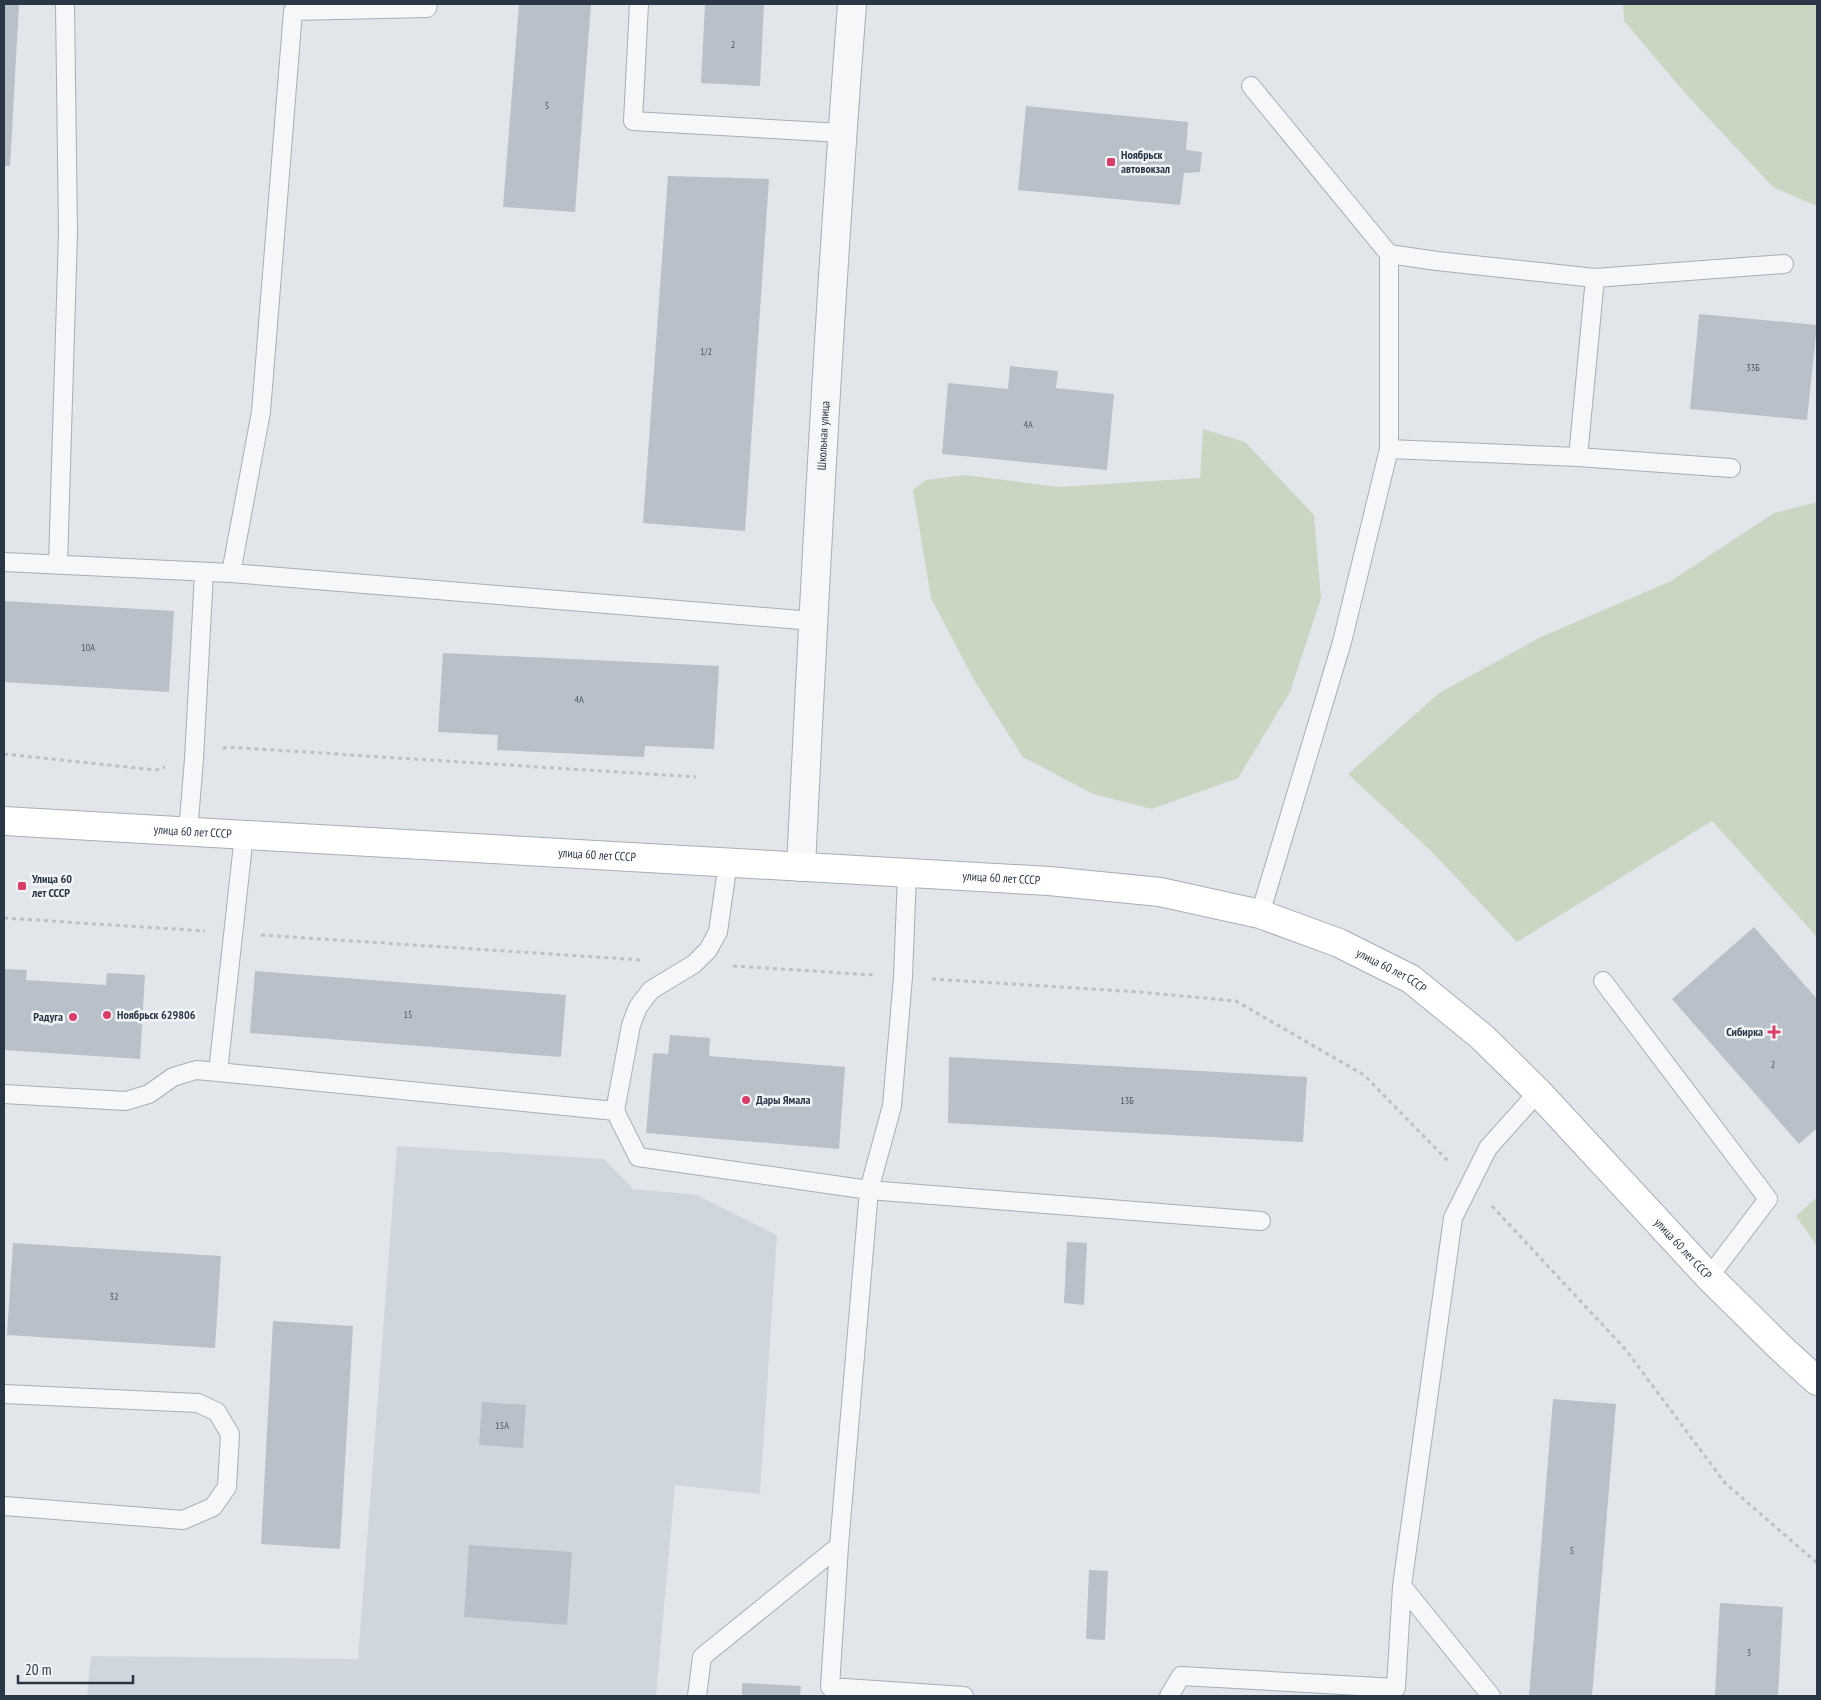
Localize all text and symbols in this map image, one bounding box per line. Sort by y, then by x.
house number: 2 [731,38,735,51]
house number: 5 [545,99,549,112]
place label: Ноябрьск автовокзал [1121,147,1170,176]
marker: Ноябрьск автовокзал [1105,156,1117,168]
house number: 1/2 [700,345,712,358]
house number: 33Б [1746,361,1760,374]
street label: Школьная улица [814,400,832,471]
house number: 4А [1023,418,1033,431]
house number: 10А [81,641,95,654]
house number: 4А [574,693,584,706]
street label: улица 60 лет СССР [153,822,233,841]
street label: улица 60 лет СССР [558,845,637,864]
street label: улица 60 лет СССР [962,868,1041,888]
place label: Улица 60 лет СССР [31,871,72,900]
marker: Улица 60 лет СССР [16,880,28,892]
street label: улица 60 лет СССР [1354,945,1430,996]
place label: Ноябрьск 629806 [117,1007,196,1022]
house number: 15 [404,1008,413,1021]
place label: Радуга [33,1009,63,1024]
marker: Ноябрьск 629806 [101,1009,113,1021]
marker: Радуга [67,1011,79,1023]
place label: Сибирка [1726,1024,1763,1039]
marker: Сибирка [1767,1025,1781,1039]
house number: 2 [1771,1058,1775,1071]
place label: Дары Ямала [756,1092,810,1107]
marker: Дары Ямала [740,1094,752,1106]
house number: 13Б [1120,1094,1134,1107]
street label: улица 60 лет СССР [1651,1215,1716,1283]
house number: 32 [110,1290,119,1303]
house number: 15А [495,1419,509,1432]
house number: 5 [1570,1544,1574,1557]
house number: 3 [1747,1646,1751,1659]
scale bar [18,1652,132,1684]
text: 20 m [25,1660,51,1679]

